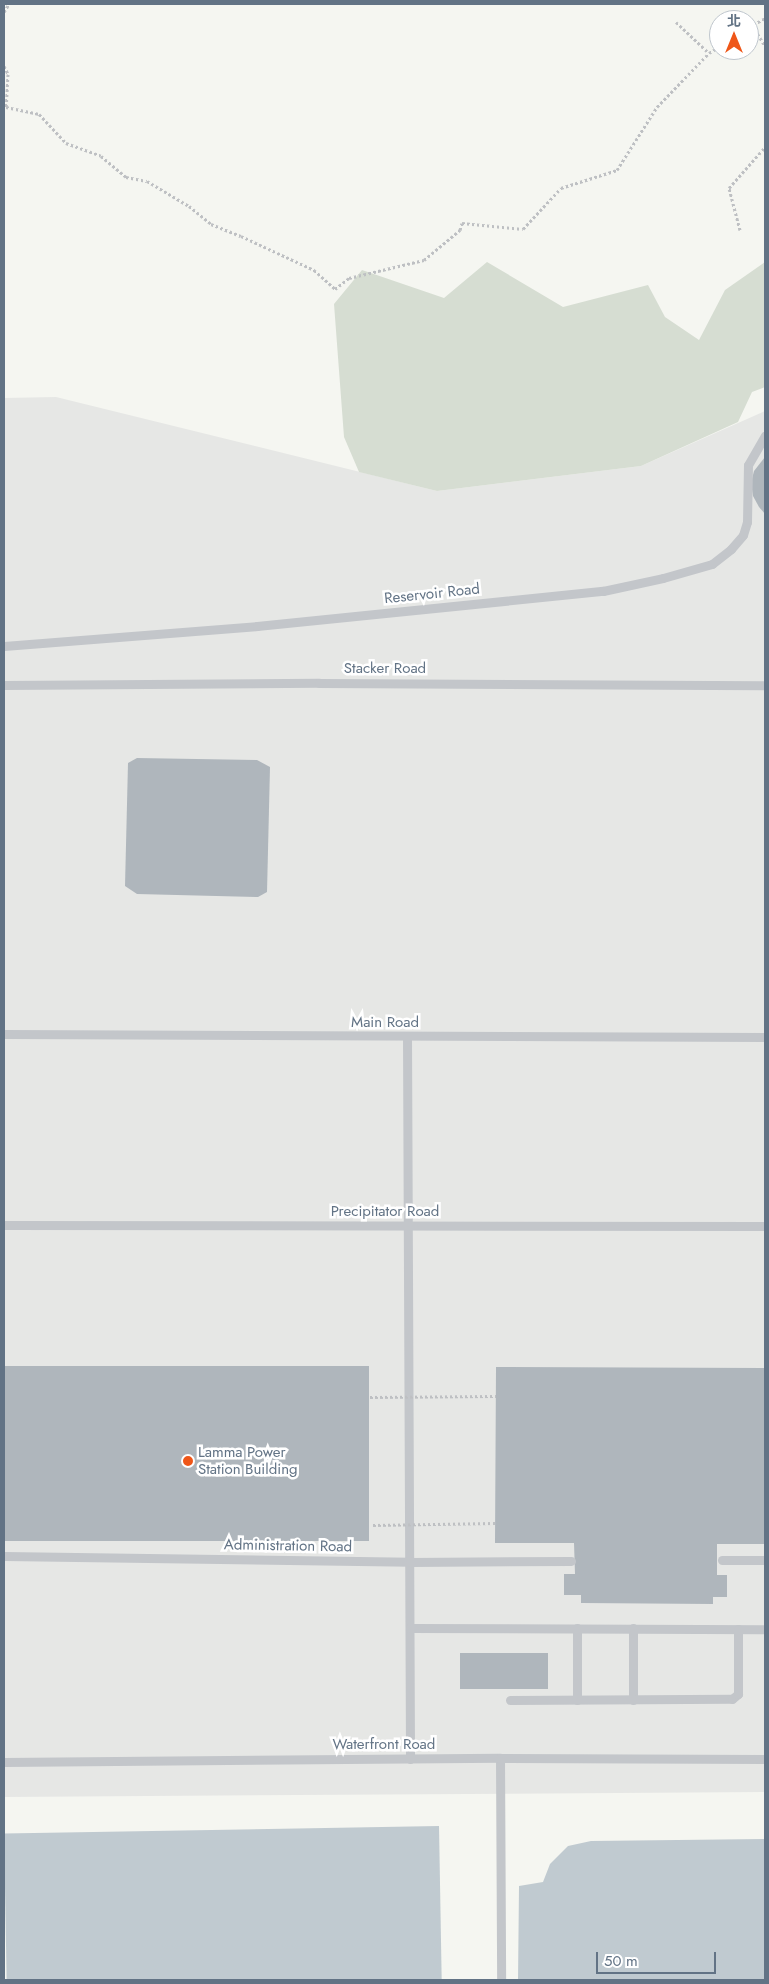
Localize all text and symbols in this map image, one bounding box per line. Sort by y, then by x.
north arrow [709,10,759,60]
text: 北 [727,11,741,31]
street label: Reservoir Road [383,580,481,608]
street label: Stacker Road [344,660,426,678]
street label: Main Road [351,1014,419,1032]
street label: Precipitator Road [331,1203,439,1221]
place label: Lamma Power Station Building [198,1443,298,1478]
marker: Lamma Power Station Building [182,1455,194,1467]
street label: Administration Road [224,1536,352,1556]
street label: Waterfront Road [333,1736,435,1754]
scale bar [599,1942,719,1974]
text: 50 m [604,1950,638,1972]

